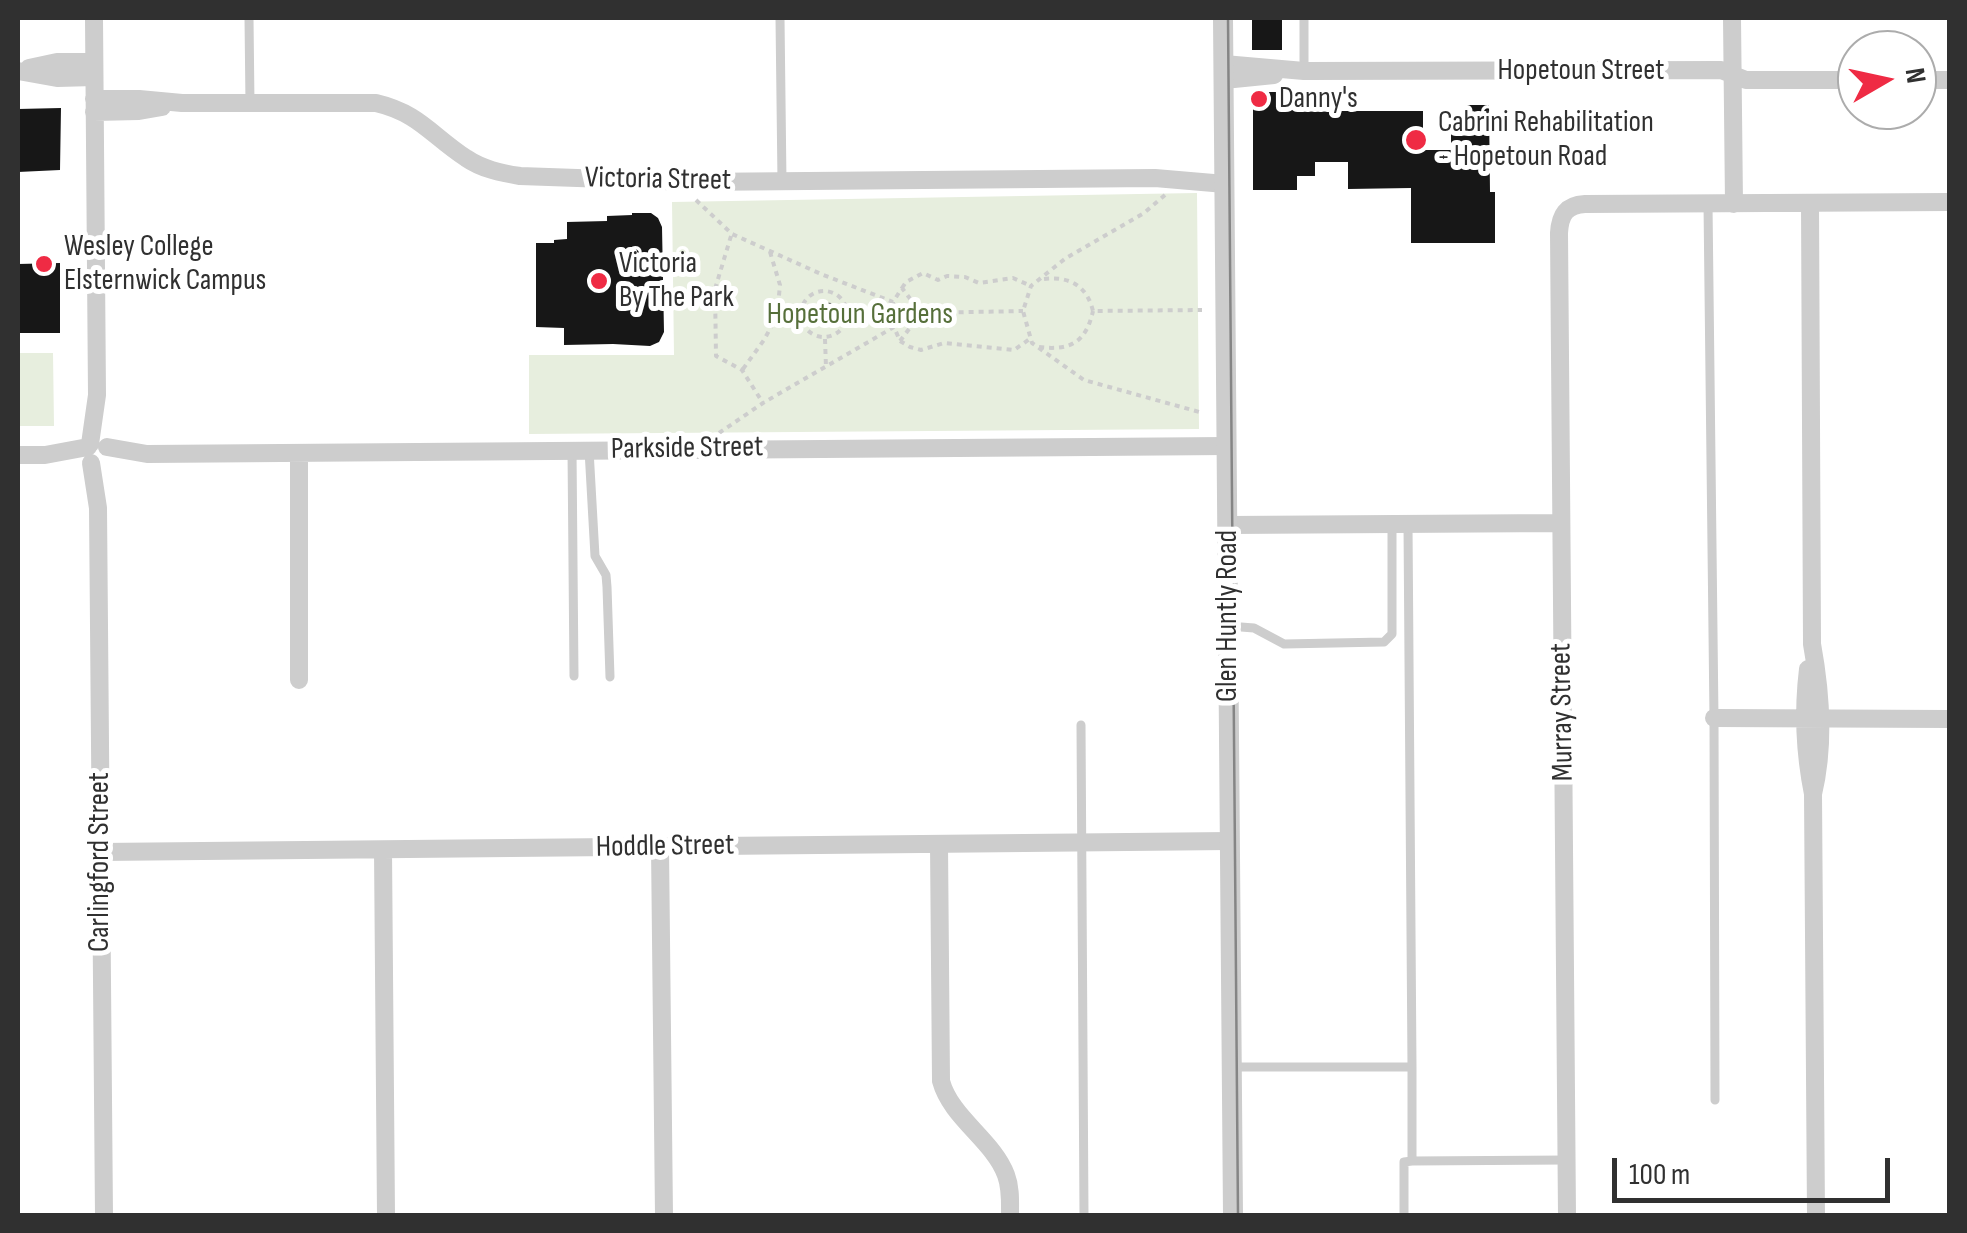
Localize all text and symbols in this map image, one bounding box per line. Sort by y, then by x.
north arrow [1837,30,1937,130]
street label: Hopetoun Street [1498,53,1664,89]
text: N [1898,66,1933,85]
place label: Danny's [1279,81,1358,117]
marker: Danny's [1248,88,1270,110]
place label: Cabrini Rehabilitation - Hopetoun Road [1438,105,1654,176]
marker: Cabrini Rehabilitation - Hopetoun Road [1403,127,1429,153]
street label: Victoria Street [585,161,731,199]
place label: Wesley College Elsternwick Campus [64,229,266,300]
place label: Victoria By The Park [619,246,734,316]
marker: Wesley College Elsternwick Campus [33,253,55,275]
marker: Victoria By The Park [588,270,610,292]
park label: Hopetoun Gardens [767,297,953,333]
street label: Parkside Street [610,430,764,468]
street label: Glen Huntly Road [1210,530,1246,702]
street label: Murray Street [1544,643,1582,781]
street label: Carlingford Street [82,772,118,952]
street label: Hoddle Street [595,828,735,866]
scale bar [1617,1138,1894,1200]
text: 100 m [1629,1157,1690,1193]

